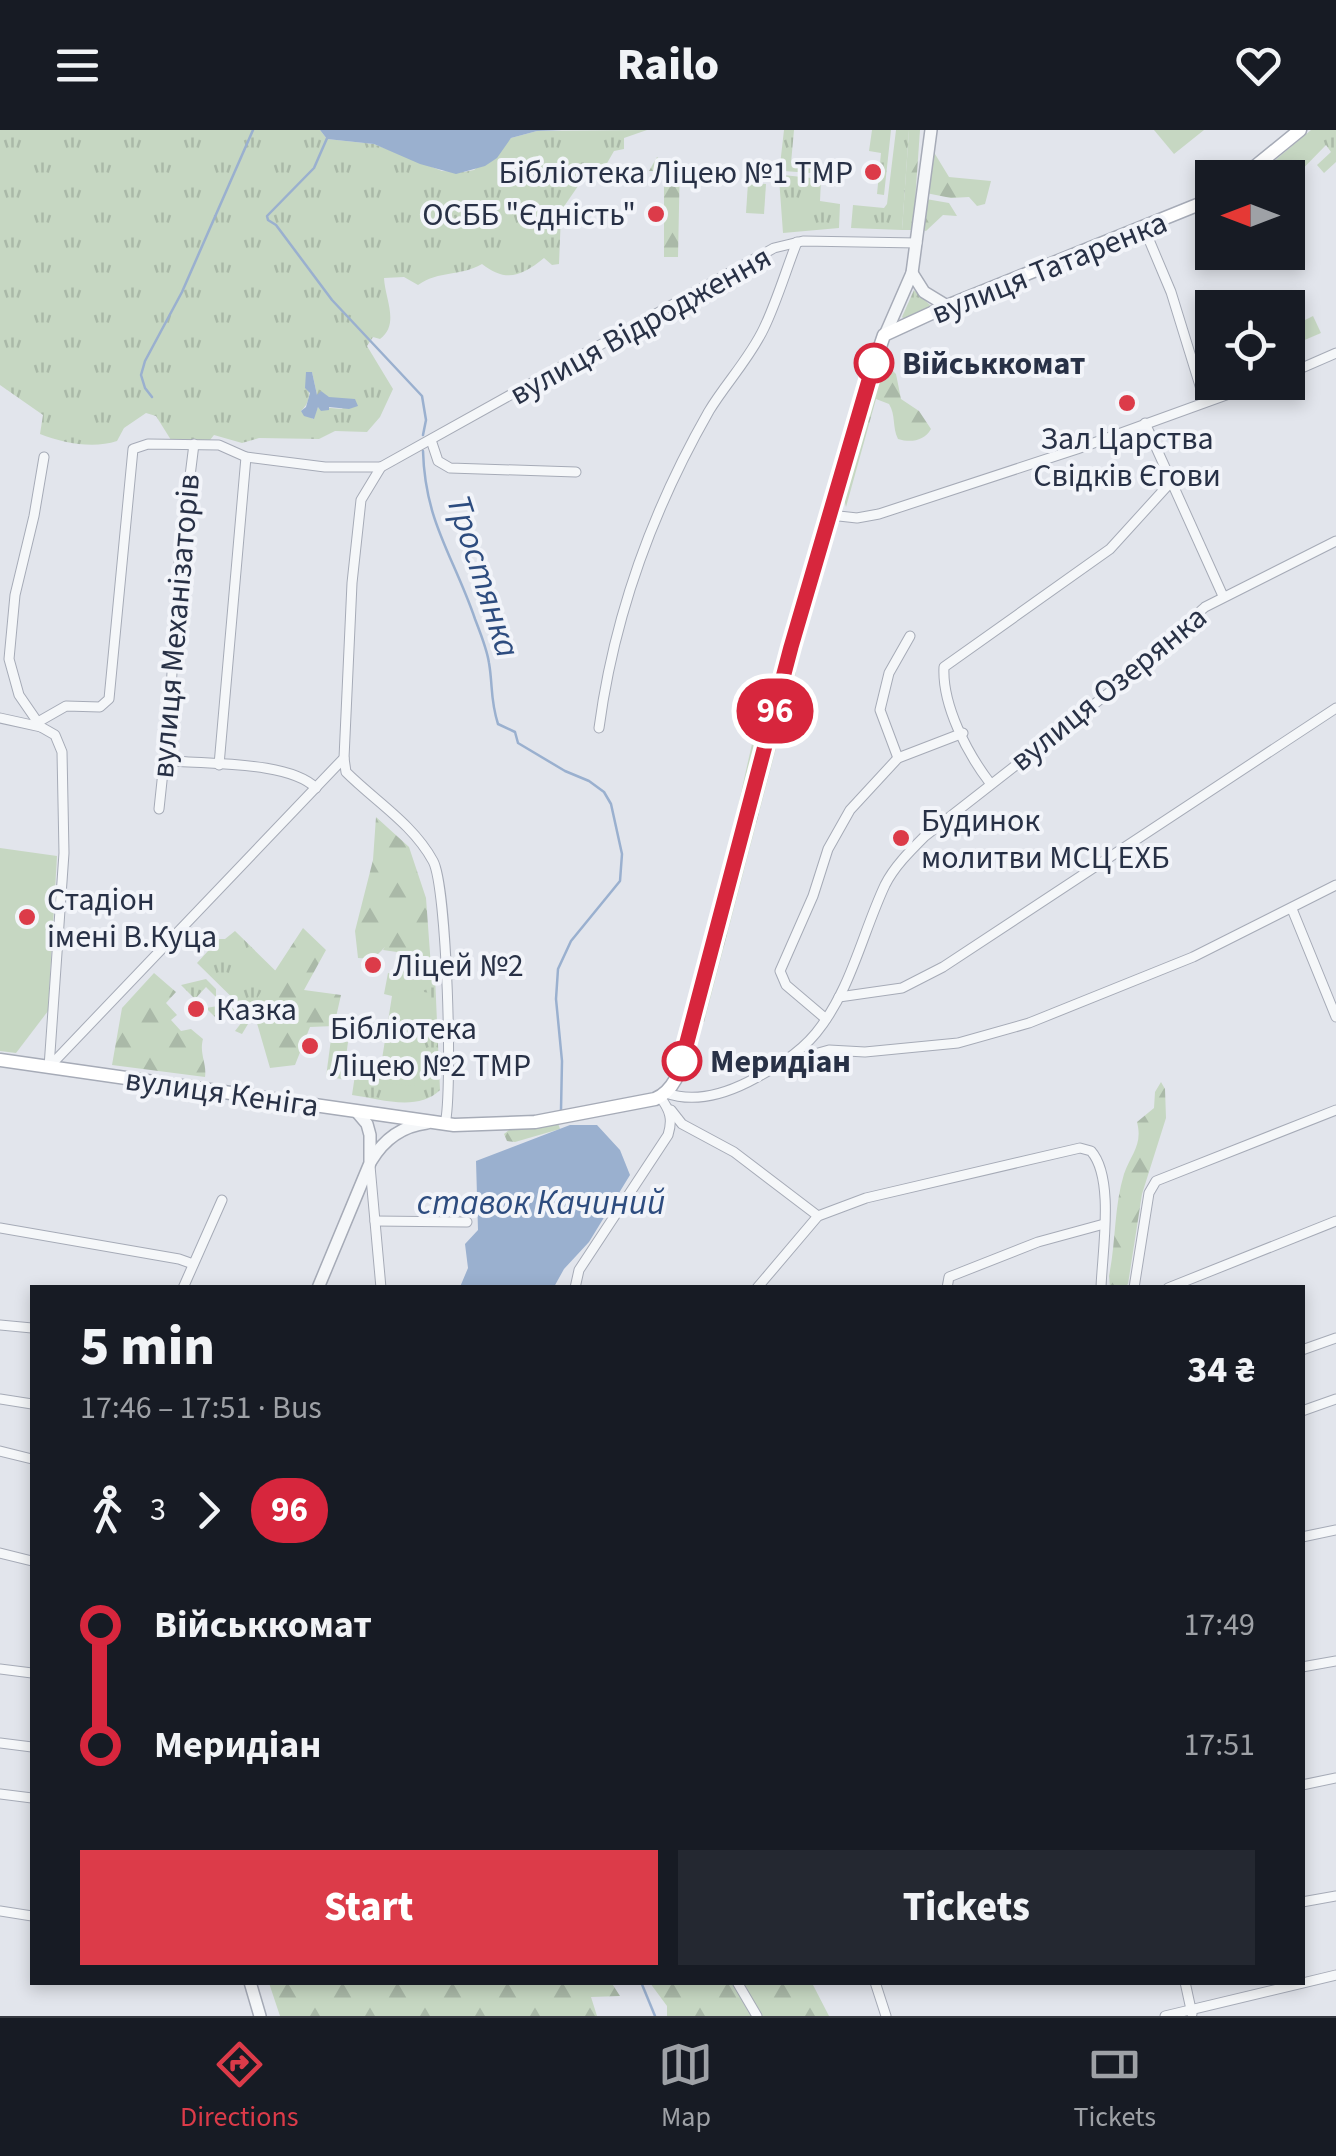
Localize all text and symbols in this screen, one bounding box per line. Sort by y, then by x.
text: Railo [617,33,719,97]
icon: menu [50,38,105,93]
icon: heart [1231,38,1286,93]
place label: Бібліотека Ліцею №1 ТМР [498,150,853,196]
north arrow [1195,160,1305,270]
map controls [1195,160,1305,400]
marker: Бібліотека Ліцею №1 ТМР [862,161,884,183]
place label: ОСББ "Єдність" [422,192,636,238]
street label: вулиця Татаренка [925,200,1174,336]
marker: ОСББ "Єдність" [645,203,667,225]
street label: вулиця Відродження [501,235,780,417]
button: locate [1195,290,1305,400]
place label: Військкомат [902,341,1085,387]
marker: Військкомат [855,344,893,382]
marker: Зал Царства Свідків Єгови [1116,392,1138,414]
place label: Зал Царства Свідків Єгови [1033,416,1221,499]
street label: вулиця Механізаторів [140,472,212,780]
water label: Тростянка [433,489,533,664]
street label: вулиця Озерянка [1000,595,1217,783]
line badge: 96 [730,678,820,744]
text: 96 [757,686,793,736]
place label: Будинок молитви МСЦ ЕХБ [921,798,1169,881]
marker: Будинок молитви МСЦ ЕХБ [890,827,912,849]
place label: Стадіон імені В.Куца [47,877,217,960]
marker: Стадіон імені В.Куца [16,906,38,928]
place label: Ліцей №2 [393,943,524,989]
marker: Ліцей №2 [362,954,384,976]
place label: Казка [216,987,297,1033]
marker: Казка [185,998,207,1020]
place label: Бібліотека Ліцею №2 ТМР [330,1006,531,1089]
marker: Бібліотека Ліцею №2 ТМР [299,1035,321,1057]
place label: Меридіан [710,1039,851,1085]
marker: Меридіан [663,1042,701,1080]
street label: вулиця Кеніга [122,1057,322,1129]
water label: ставок Качиний [417,1178,665,1228]
text: 5 min [80,1308,215,1386]
text: 34 ₴ [1187,1343,1255,1397]
text: 17:46 – 17:51 · Bus [80,1385,322,1431]
icon: walk [80,1483,135,1538]
icon: forward [181,1483,236,1538]
text: 96 [271,1485,308,1535]
text: 3 [150,1487,166,1533]
text: Військкомат [154,1598,372,1652]
text: 17:49 [1183,1602,1255,1648]
text: Меридіан [154,1718,321,1772]
text: 17:51 [1183,1722,1255,1768]
button: Start [80,1850,658,1965]
button: Tickets [678,1850,1255,1965]
tab: Directions [180,2037,298,2137]
tab: Map [658,2037,713,2137]
tab: Tickets [1073,2037,1156,2137]

